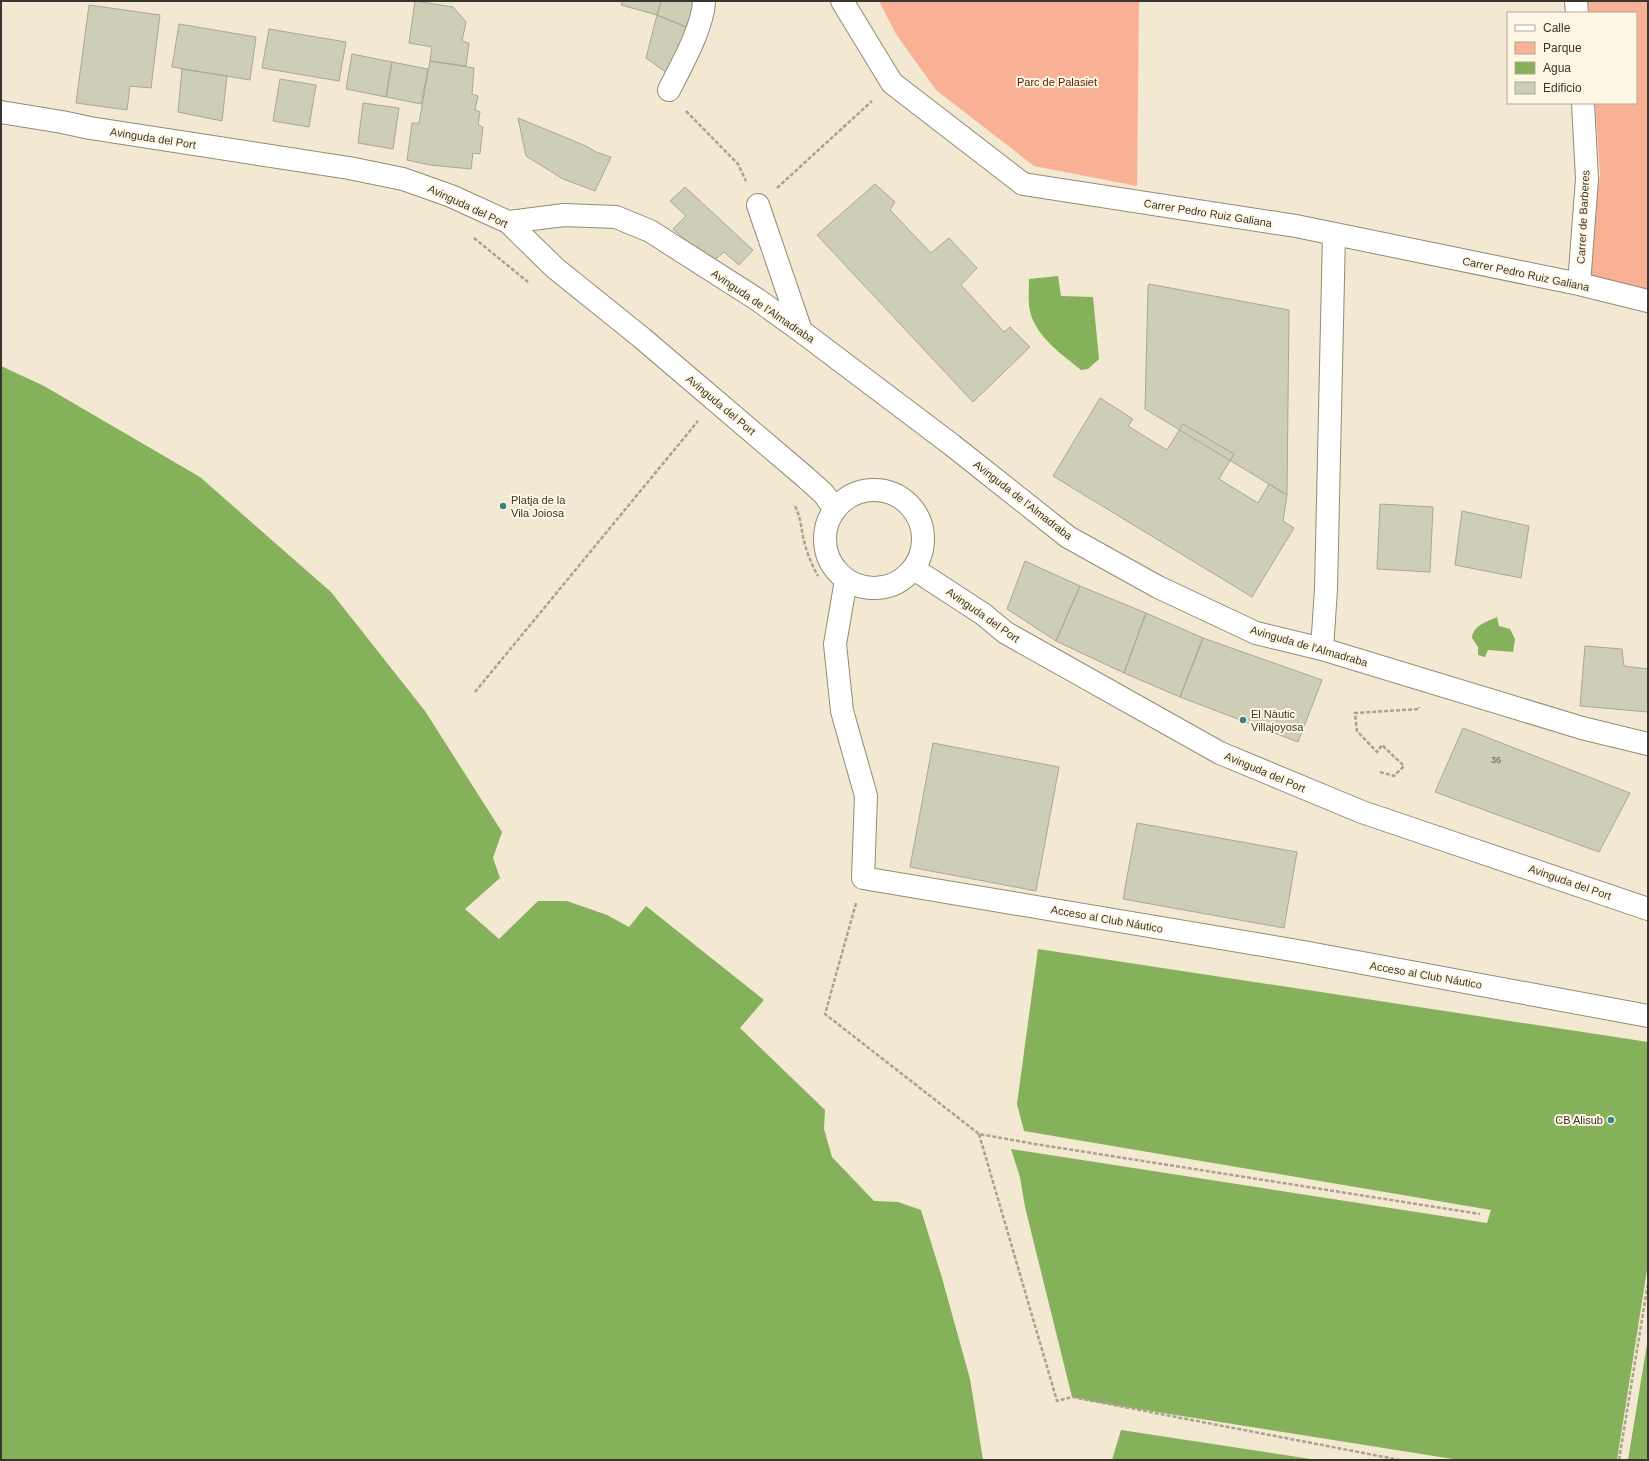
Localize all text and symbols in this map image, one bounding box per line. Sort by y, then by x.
legend [1507,12,1637,104]
text: Calle [1543,21,1571,35]
text: Parque [1543,41,1582,55]
text: Agua [1543,61,1571,75]
park label: Parc de Palasiet [1017,76,1097,88]
text: Edificio [1543,81,1582,95]
street label: Avinguda del Port [109,125,197,151]
street label: Carrer de Barberes [1575,169,1591,264]
street label: Avinguda del Port [426,182,510,230]
street label: Carrer Pedro Ruiz Galiana [1143,197,1274,229]
street label: Carrer Pedro Ruiz Galiana [1461,255,1591,294]
street label: Avinguda de l'Almadraba [709,267,818,346]
street label: Avinguda del Port [684,373,758,437]
street label: Avinguda de l'Almadraba [971,458,1075,543]
place label: Platja de la Vila Joiosa [511,494,566,519]
marker: Platja de la Vila Joiosa [498,501,508,511]
street label: Avinguda del Port [944,585,1022,645]
street label: Avinguda de l'Almadraba [1249,623,1370,669]
place label: El Nàutic Villajoyosa [1251,708,1304,733]
marker: El Nàutic Villajoyosa [1238,715,1248,725]
street label: Avinguda del Port [1223,750,1307,794]
house number: 36 [1491,755,1501,765]
street label: Avinguda del Port [1527,862,1613,902]
street label: Acceso al Club Náutico [1050,903,1164,935]
street label: Acceso al Club Náutico [1369,959,1483,991]
place label: CB Alisub [1555,1114,1603,1126]
marker: CB Alisub [1606,1115,1616,1125]

